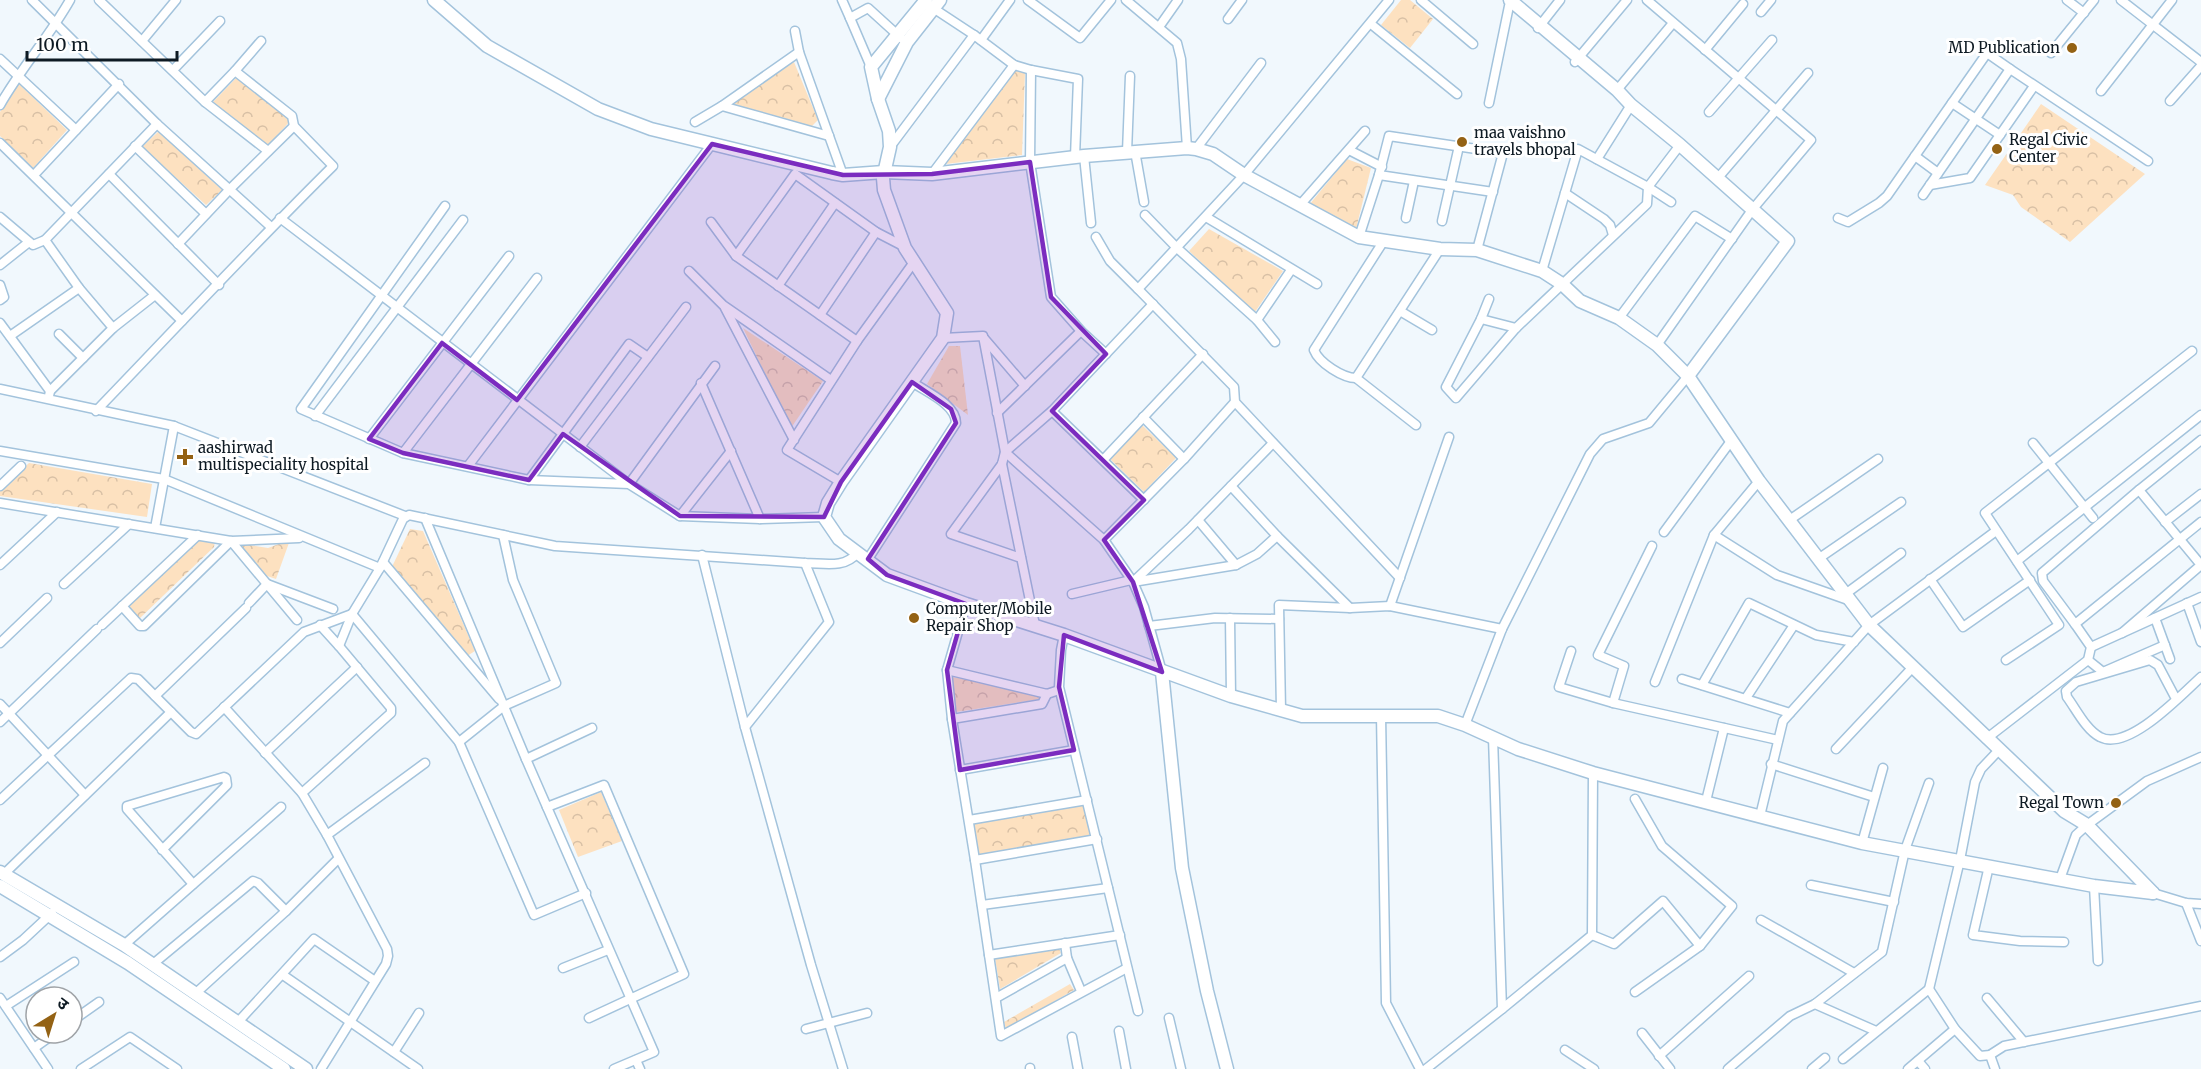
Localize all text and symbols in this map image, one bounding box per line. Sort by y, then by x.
scale bar [27,24,177,62]
text: 100 m [36,33,89,56]
place label: MD Publication [1948,38,2060,57]
marker: MD Publication [2065,41,2079,55]
place label: maa vaishno travels bhopal [1474,123,1576,159]
place label: Regal Civic Center [2009,130,2088,166]
marker: maa vaishno travels bhopal [1455,135,1469,149]
marker: Regal Civic Center [1990,142,2004,156]
place label: aashirwad multispeciality hospital [198,438,369,474]
marker: aashirwad multispeciality hospital [176,448,194,466]
place label: Computer/Mobile Repair Shop [926,599,1052,635]
marker: Computer/Mobile Repair Shop [907,611,921,625]
place label: Regal Town [2019,793,2104,812]
marker: Regal Town [2109,796,2123,810]
north arrow [24,985,84,1045]
text: उ [53,992,74,1014]

